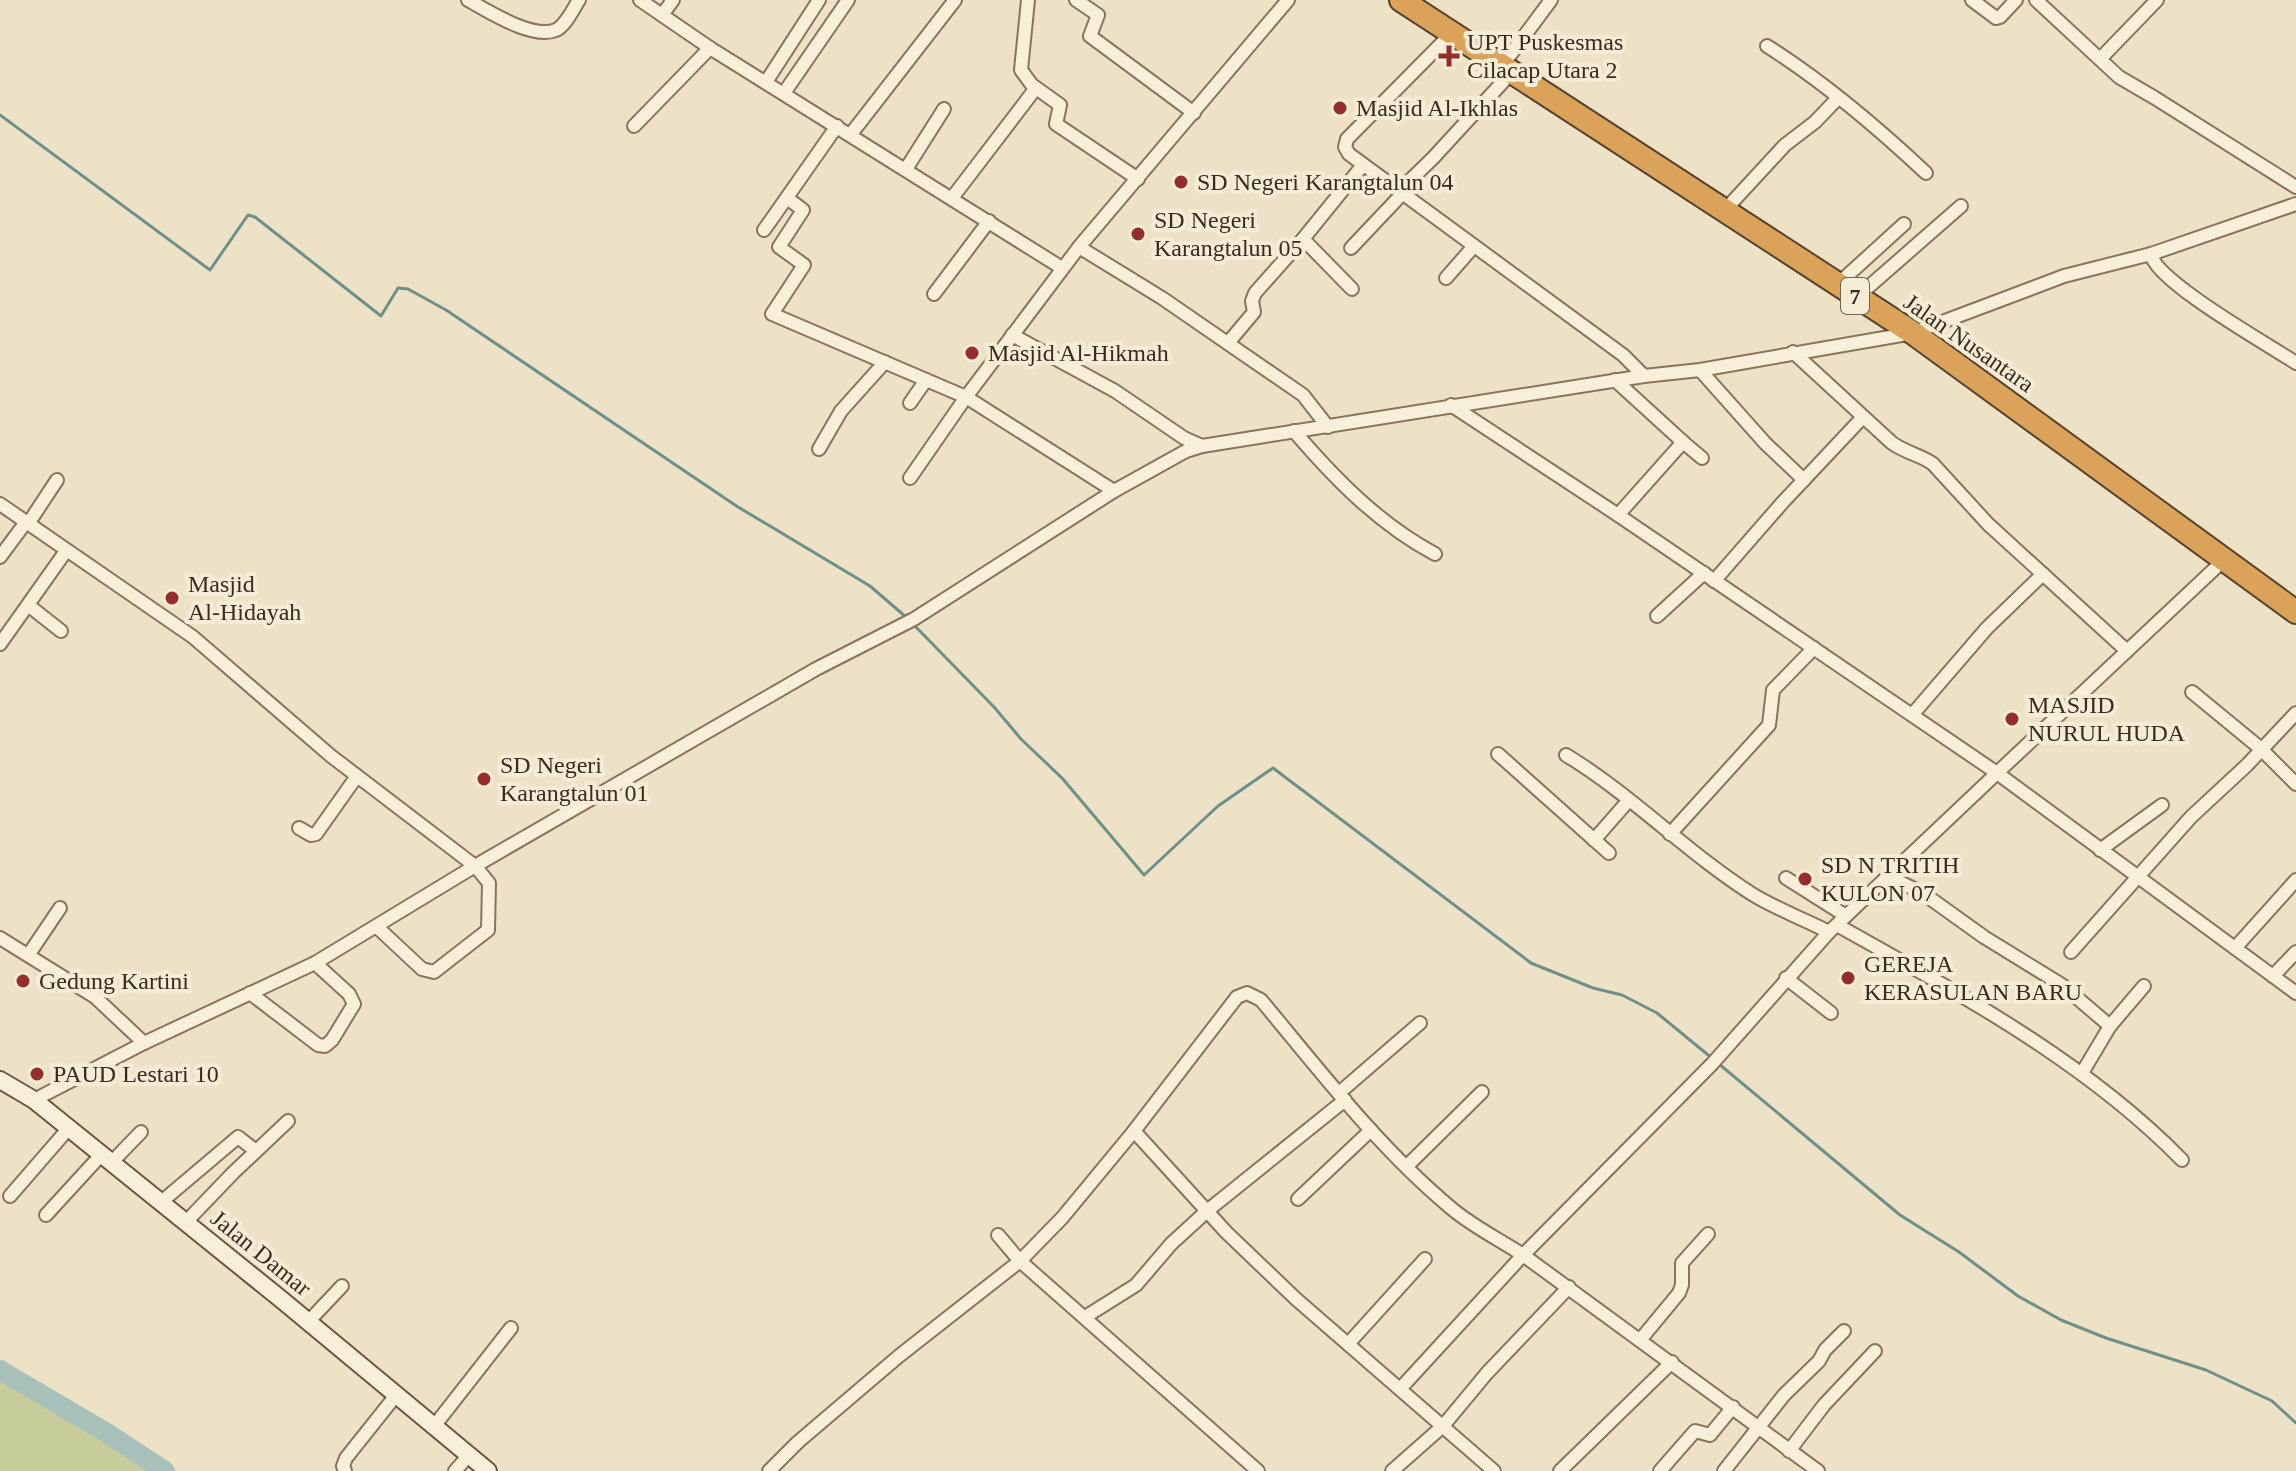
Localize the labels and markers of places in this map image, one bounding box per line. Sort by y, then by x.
place label: UPT Puskesmas Cilacap Utara 2 [1467,29,1623,83]
marker: UPT Puskesmas Cilacap Utara 2 [1438,45,1460,67]
place label: Masjid Al-Ikhlas [1356,95,1518,121]
marker: Masjid Al-Ikhlas [1331,99,1349,117]
place label: SD Negeri Karangtalun 04 [1197,169,1454,195]
marker: SD Negeri Karangtalun 04 [1172,173,1190,191]
place label: SD Negeri Karangtalun 05 [1154,207,1303,261]
marker: SD Negeri Karangtalun 05 [1129,225,1147,243]
place label: Masjid Al-Hikmah [988,340,1169,366]
marker: Masjid Al-Hikmah [963,344,981,362]
place label: Masjid Al-Hidayah [188,571,301,625]
marker: Masjid Al-Hidayah [163,589,181,607]
place label: MASJID NURUL HUDA [2028,692,2186,746]
marker: MASJID NURUL HUDA [2003,710,2021,728]
place label: SD Negeri Karangtalun 01 [500,752,649,806]
marker: SD Negeri Karangtalun 01 [475,770,493,788]
place label: SD N TRITIH KULON 07 [1821,852,1959,906]
marker: SD N TRITIH KULON 07 [1796,870,1814,888]
place label: GEREJA KERASULAN BARU [1864,951,2082,1005]
place label: Gedung Kartini [39,968,189,994]
marker: GEREJA KERASULAN BARU [1839,969,1857,987]
marker: Gedung Kartini [14,972,32,990]
place label: PAUD Lestari 10 [53,1061,219,1087]
marker: PAUD Lestari 10 [28,1065,46,1083]

